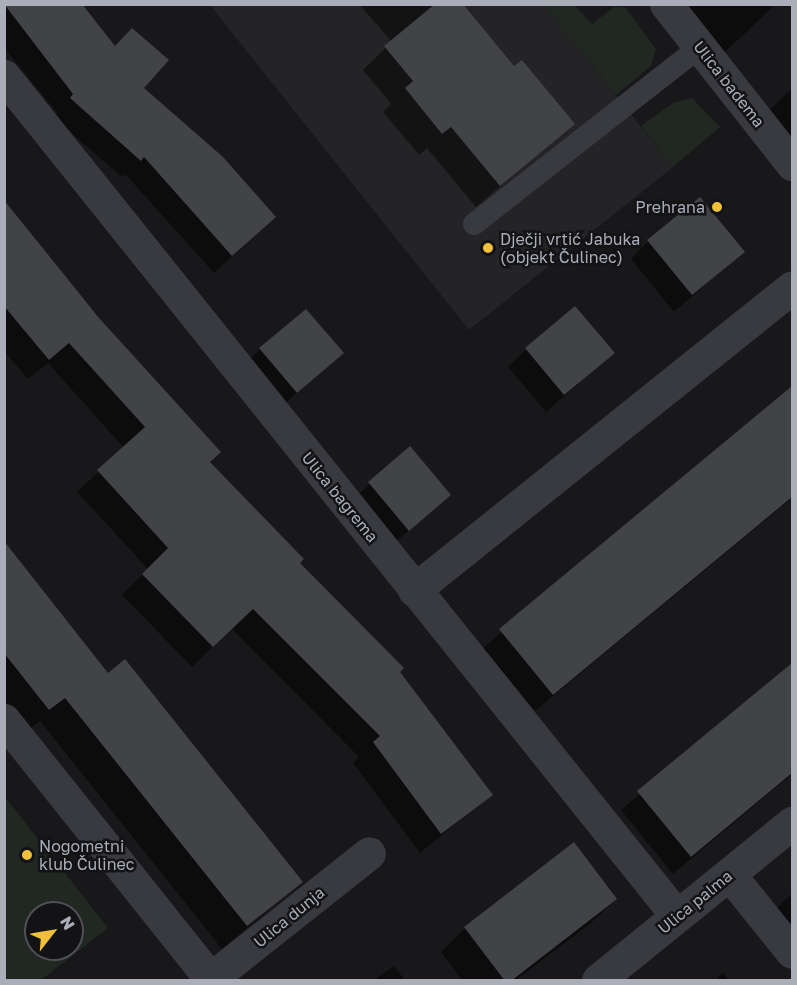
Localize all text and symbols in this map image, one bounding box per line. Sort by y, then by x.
street label: Ulica badema [689,37,769,131]
place label: Prehrana [635,197,705,217]
marker: Prehrana [710,200,724,214]
place label: Dječji vrtić Jabuka (objekt Čulinec) [500,229,640,267]
marker: Dječji vrtić Jabuka (objekt Čulinec) [481,241,495,255]
street label: Ulica bagrema [298,448,382,546]
place label: Nogometni klub Čulinec [39,836,134,874]
marker: Nogometni klub Čulinec [20,848,34,862]
street label: Ulica palma [654,866,736,938]
street label: Ulica dunja [250,883,328,951]
north arrow [24,901,84,961]
text: N [56,912,79,933]

